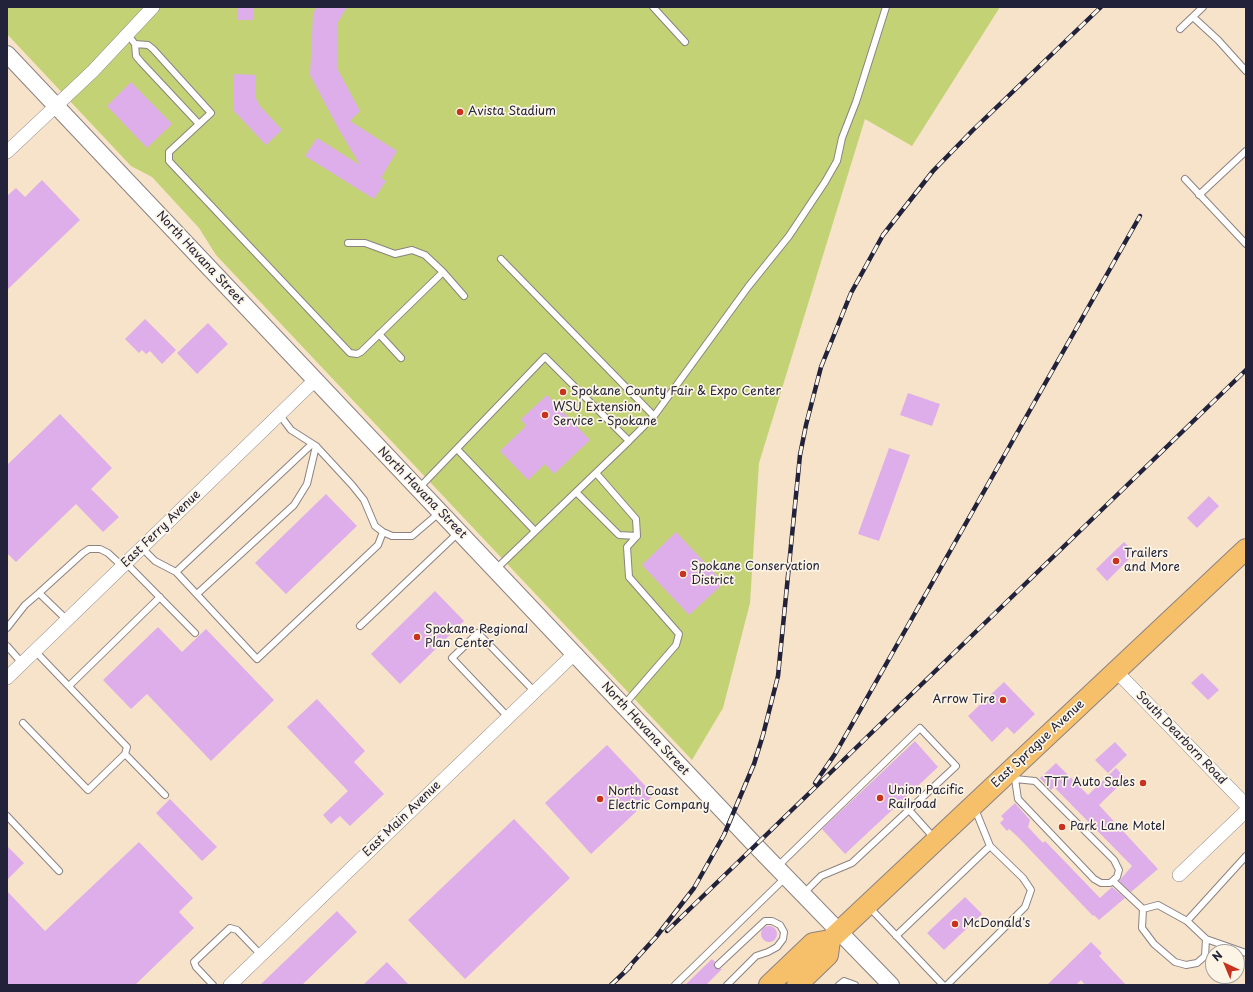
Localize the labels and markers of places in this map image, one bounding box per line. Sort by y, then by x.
place label: Avista Stadium [468,105,556,119]
marker: Avista Stadium [455,107,465,117]
place label: Spokane County Fair & Expo Center [571,385,781,399]
marker: Spokane County Fair & Expo Center [558,387,568,397]
place label: WSU Extension Service - Spokane [553,401,657,429]
marker: WSU Extension Service - Spokane [540,410,550,420]
place label: Trailers and More [1124,547,1180,575]
marker: Trailers and More [1111,556,1121,566]
place label: Spokane Conservation District [691,560,820,588]
marker: Spokane Conservation District [678,569,688,579]
place label: Spokane Regional Plan Center [425,623,528,651]
marker: Spokane Regional Plan Center [412,632,422,642]
place label: Arrow Tire [933,693,995,707]
marker: Arrow Tire [998,695,1008,705]
place label: TTT Auto Sales [1044,776,1135,790]
marker: TTT Auto Sales [1138,778,1148,788]
place label: Union Pacific Railroad [888,784,964,812]
place label: North Coast Electric Company [608,785,710,813]
marker: Union Pacific Railroad [875,793,885,803]
marker: North Coast Electric Company [595,794,605,804]
place label: Park Lane Motel [1070,820,1165,834]
marker: Park Lane Motel [1057,822,1067,832]
place label: McDonald's [963,917,1030,931]
marker: McDonald's [950,919,960,929]

